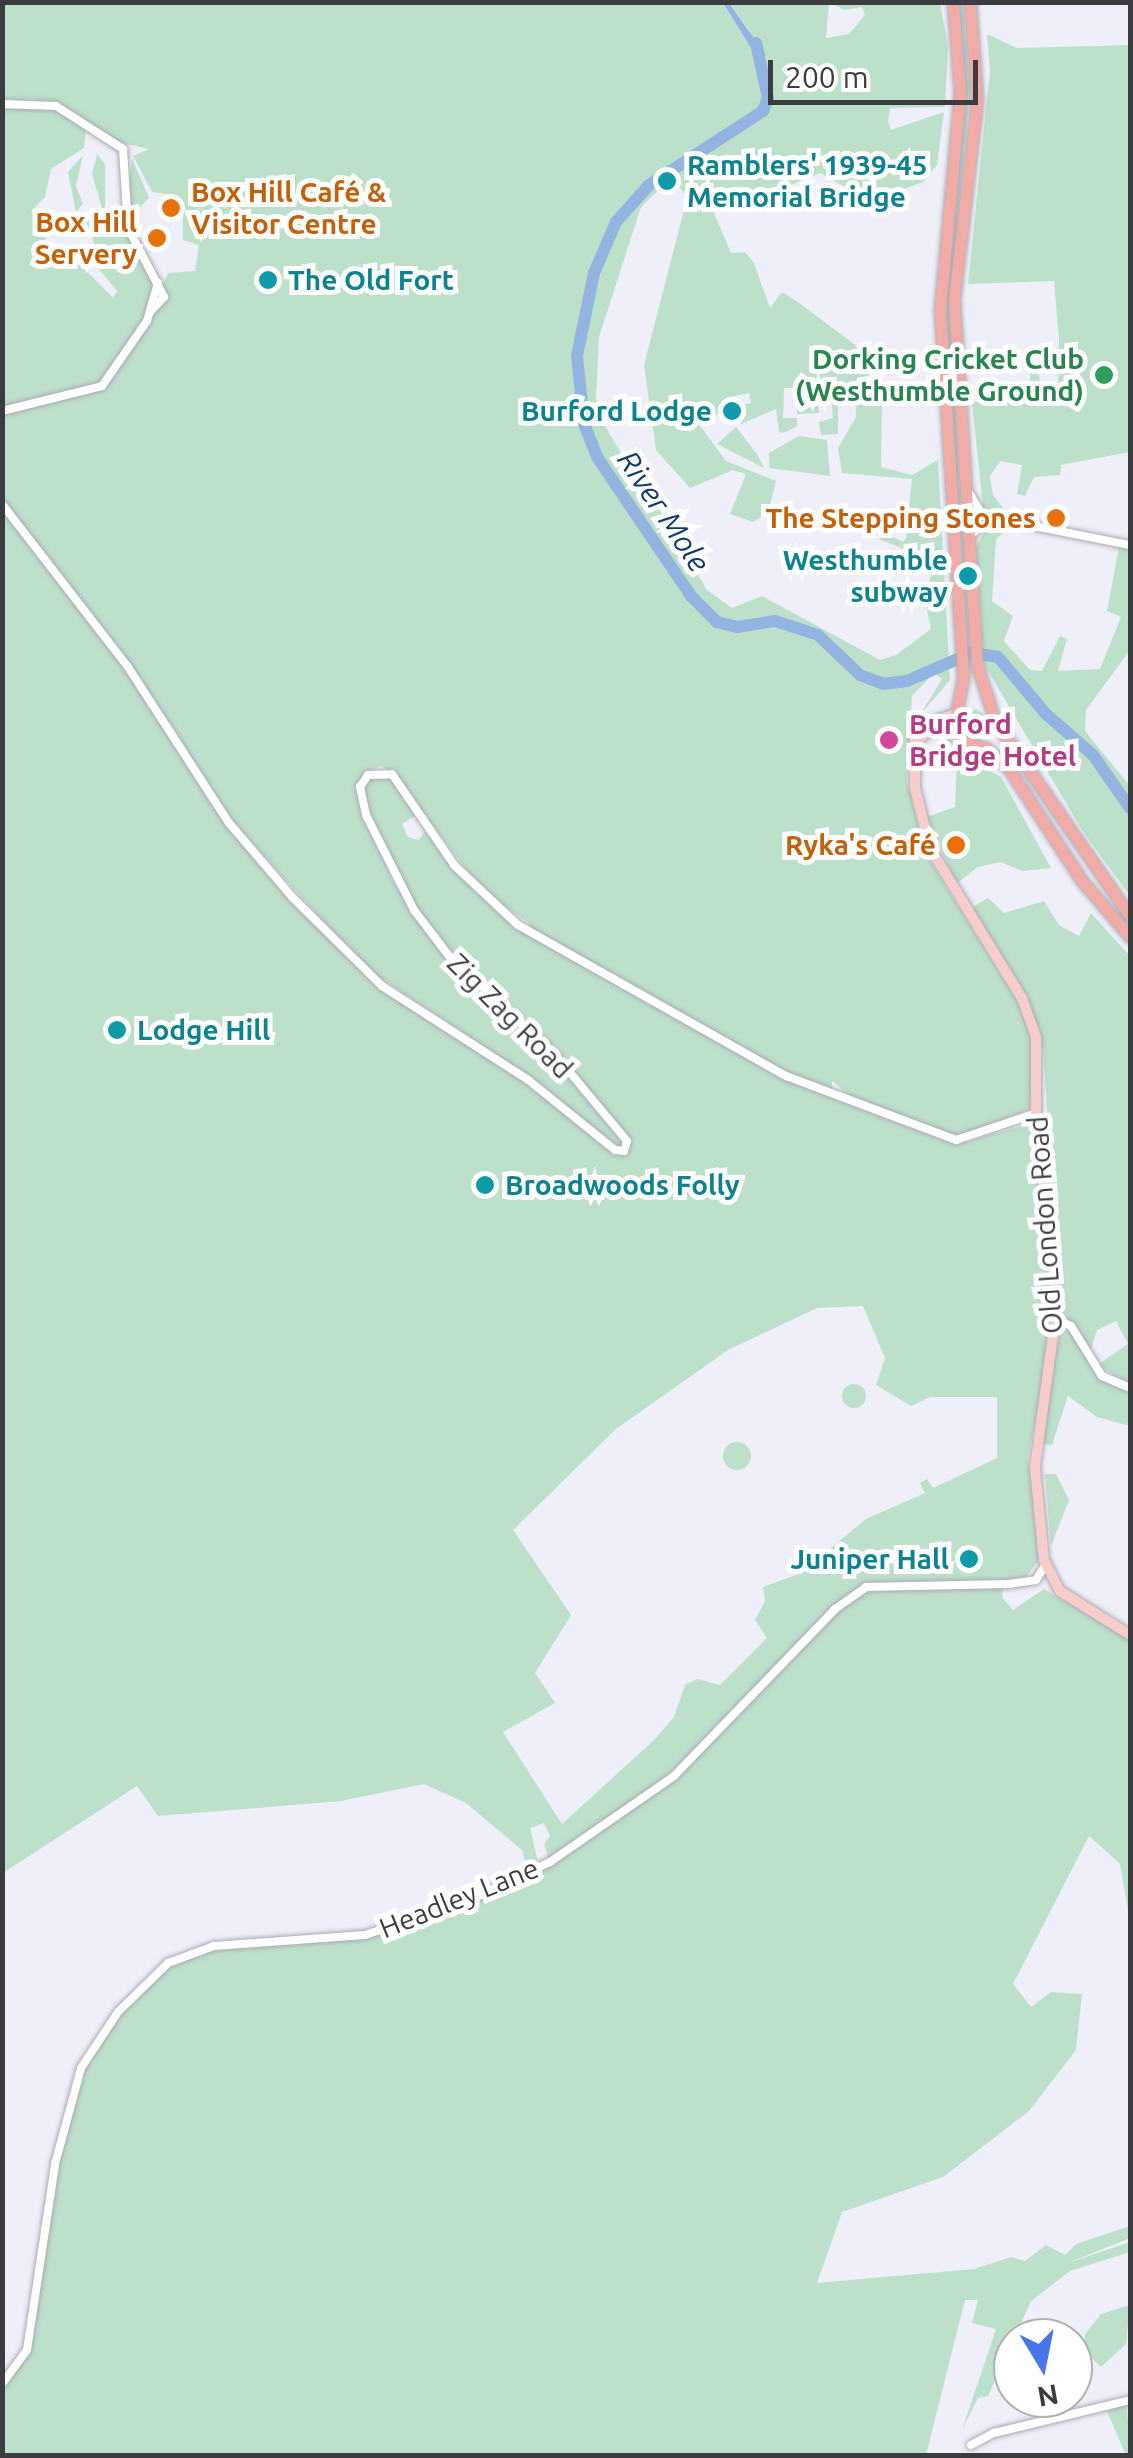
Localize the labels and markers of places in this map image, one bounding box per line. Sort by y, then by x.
place label: Ramblers' 1939-45 Memorial Bridge [687,148,928,214]
marker: Ramblers' 1939-45 Memorial Bridge [656,170,678,192]
place label: Box Hill Café & Visitor Centre [191,175,386,241]
marker: Box Hill Café & Visitor Centre [160,197,182,219]
place label: Box Hill Servery [35,205,137,271]
marker: Box Hill Servery [146,227,168,249]
place label: The Old Fort [288,263,454,297]
marker: The Old Fort [257,269,279,291]
place label: Dorking Cricket Club (Westhumble Ground) [795,342,1084,408]
marker: Dorking Cricket Club (Westhumble Ground) [1093,364,1115,386]
place label: Burford Lodge [521,394,712,428]
marker: Burford Lodge [721,400,743,422]
place label: The Stepping Stones [765,501,1036,535]
marker: The Stepping Stones [1045,507,1067,529]
place label: Westhumble subway [783,543,948,609]
marker: Westhumble subway [957,565,979,587]
place label: Burford Bridge Hotel [909,707,1076,773]
marker: Burford Bridge Hotel [878,729,900,751]
place label: Ryka's Café [785,828,936,862]
marker: Ryka's Café [945,834,967,856]
place label: Lodge Hill [137,1013,270,1047]
marker: Lodge Hill [106,1019,128,1041]
place label: Broadwoods Folly [505,1168,740,1202]
marker: Broadwoods Folly [474,1174,496,1196]
place label: Juniper Hall [790,1542,949,1576]
marker: Juniper Hall [958,1548,980,1570]

